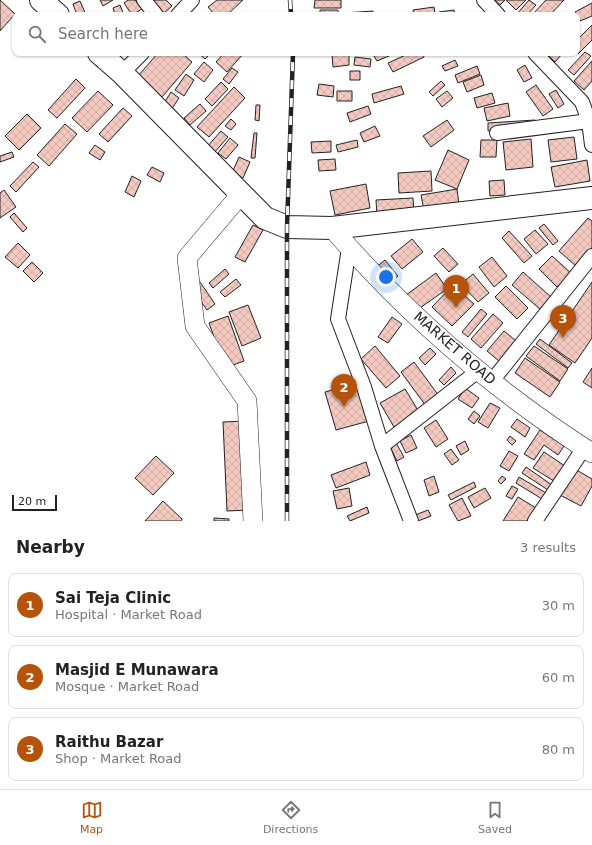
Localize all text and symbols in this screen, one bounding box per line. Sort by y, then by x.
search box [12,12,580,56]
icon: search [26,23,48,45]
text: Search here [58,25,148,43]
your location [376,267,396,287]
pin: 1 [443,275,469,308]
pin: 3 [550,305,576,338]
street label: MARKET ROAD [411,308,499,388]
pin: 2 [331,374,357,407]
scale bar [12,493,57,512]
text: 20 m [18,495,46,508]
text: Nearby [16,537,85,557]
text: 3 results [520,540,576,555]
text: Sai Teja Clinic [55,589,171,607]
text: 1 [25,598,35,613]
text: 30 m [542,598,575,613]
text: Hospital · Market Road [55,607,202,622]
text: Masjid E Munawara [55,661,219,679]
text: 2 [25,670,35,685]
text: 60 m [542,670,575,685]
text: Mosque · Market Road [55,679,199,694]
text: Raithu Bazar [55,733,163,751]
text: 3 [25,742,35,757]
text: 80 m [542,742,575,757]
text: Shop · Market Road [55,751,182,766]
tab: Map [80,799,103,836]
tab: Directions [263,799,318,836]
tab: Saved [478,799,512,836]

